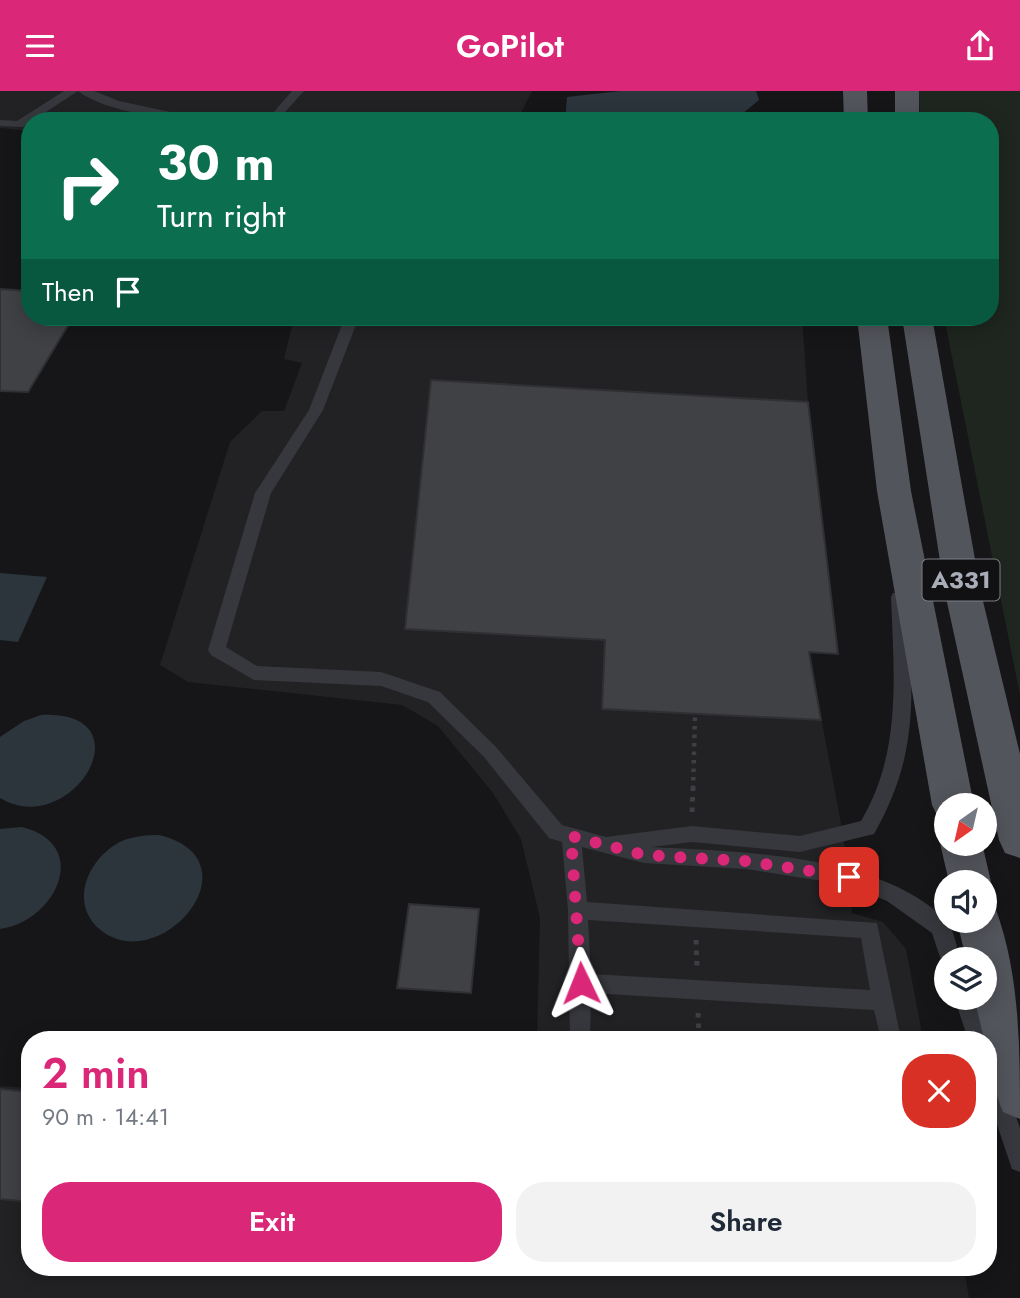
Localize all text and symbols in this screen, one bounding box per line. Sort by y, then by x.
text: GoPilot [456,23,564,69]
icon: menu [21,27,59,65]
icon: share [961,27,999,65]
text: 30 m [157,128,275,198]
icon: right [42,140,133,231]
text: Turn right [157,193,286,239]
text: Then [42,273,95,311]
icon: arrive [109,273,147,311]
road number: A331 [922,559,1000,601]
north arrow [934,793,998,856]
map controls [934,793,997,1010]
pin [819,847,879,907]
icon: arrive [830,858,868,896]
button: sound [934,870,997,933]
position arrow [544,946,618,1020]
button: layers [934,947,997,1010]
text: 2 min [42,1043,150,1104]
button: close [902,1054,976,1128]
text: 90 m · 14:41 [42,1100,169,1134]
button: Exit [42,1182,502,1262]
button: Share [516,1182,976,1262]

